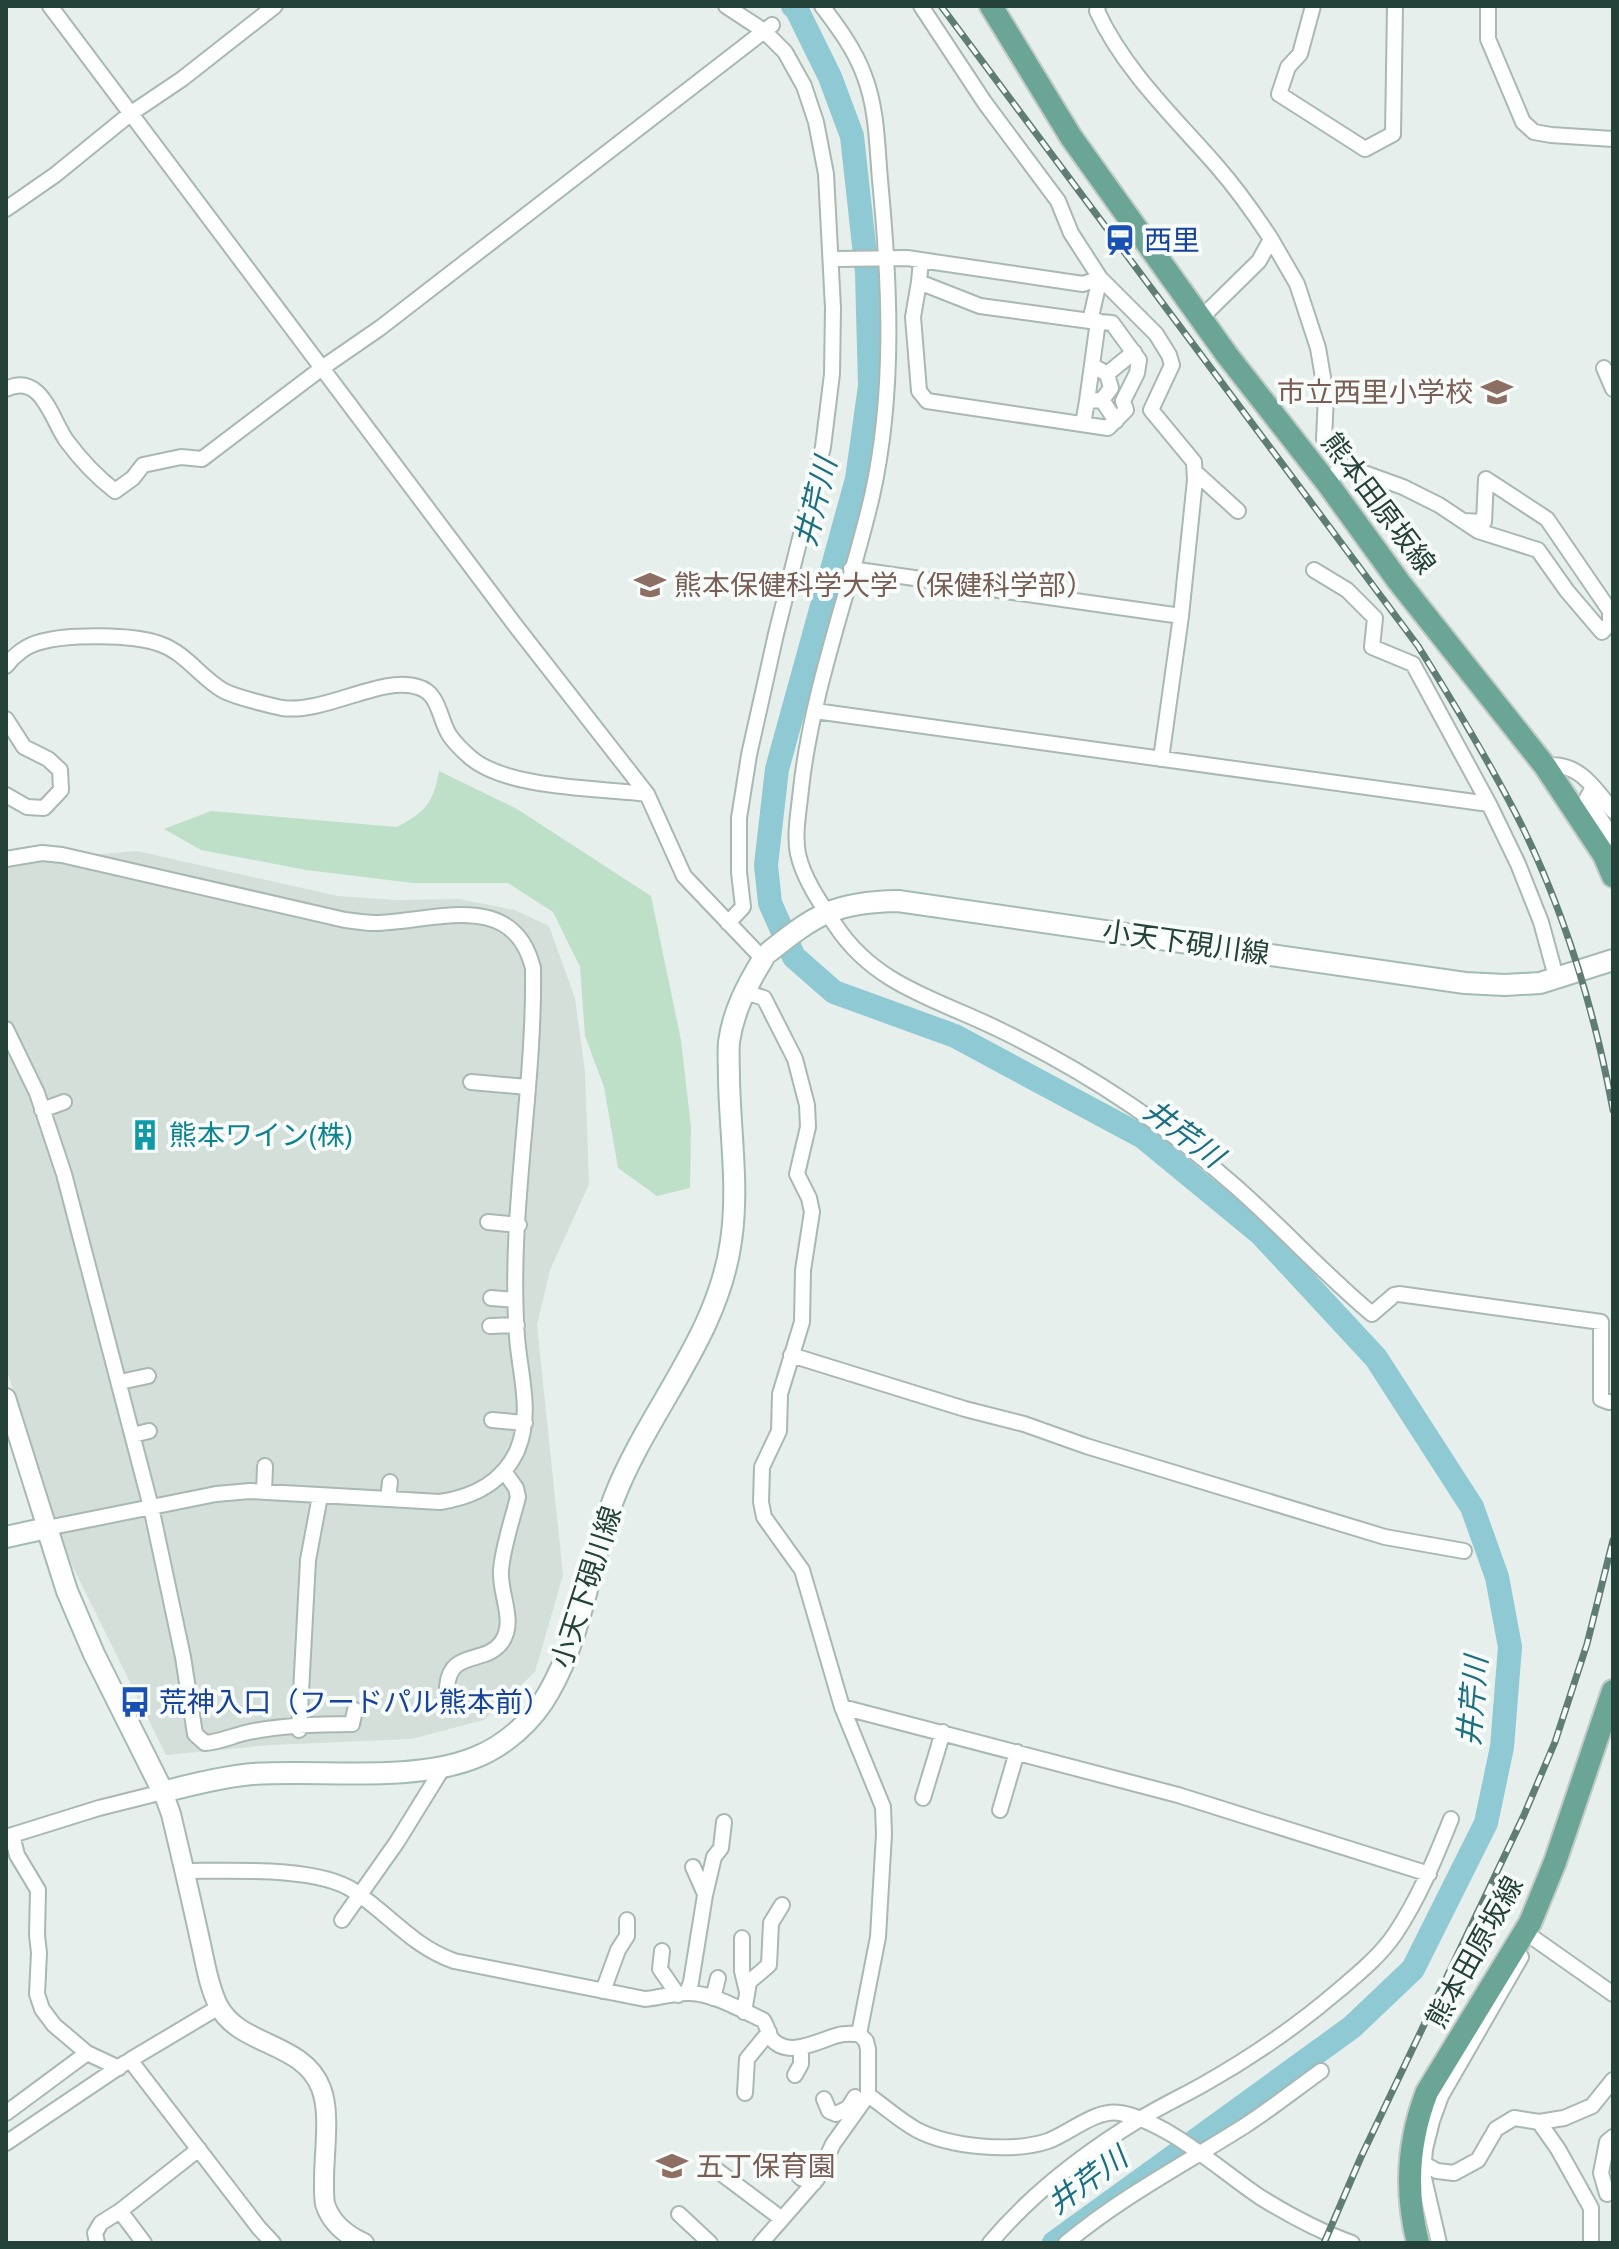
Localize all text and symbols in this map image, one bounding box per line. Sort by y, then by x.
place label: 西里 [1144,221,1200,259]
station icon: 西里 [1103,223,1137,257]
place label: 市立西里小学校 [1277,373,1473,411]
school or university icon: 市立西里小学校 [1480,375,1514,409]
street label: 熊本田原坂線 [1313,424,1445,582]
water label: 井芹川 [785,451,846,551]
place label: 熊本保健科学大学（保健科学部） [674,566,1094,604]
school or university icon: 熊本保健科学大学（保健科学部） [633,568,667,602]
street label: 小天下硯川線 [1100,911,1272,973]
water label: 井芹川 [1136,1090,1234,1178]
place label: 熊本ワイン(株) [169,1116,352,1154]
building icon: 熊本ワイン(株) [128,1118,162,1152]
street label: 小天下硯川線 [542,1501,630,1673]
water label: 井芹川 [1448,1651,1496,1748]
place label: 荒神入口（フードパル熊本前） [159,1683,551,1721]
bus stop icon: 荒神入口（フードパル熊本前） [118,1685,152,1719]
street label: 熊本田原坂線 [1417,1869,1531,2035]
water label: 井芹川 [1039,2136,1138,2223]
place label: 五丁保育園 [696,2147,836,2185]
school or university icon: 五丁保育園 [655,2149,689,2183]

